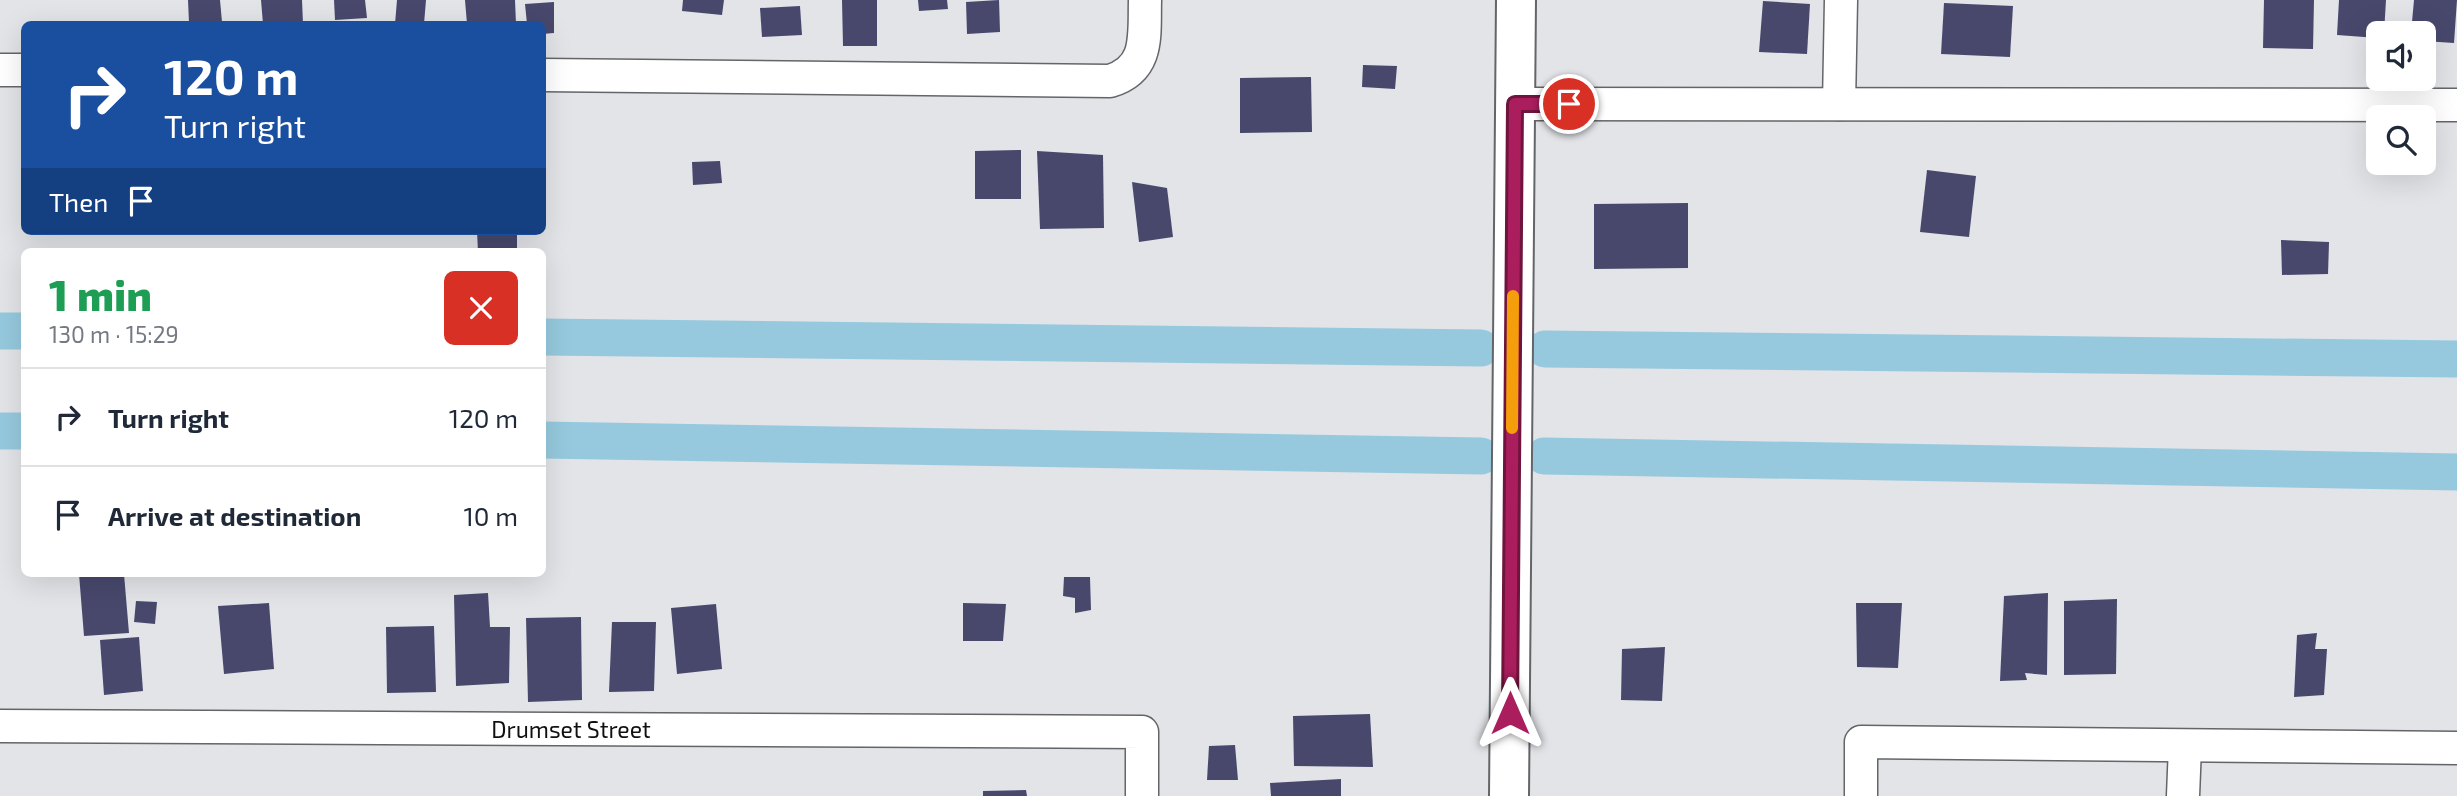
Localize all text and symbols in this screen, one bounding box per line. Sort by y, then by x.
map controls [2366,21,2436,175]
button: sound [2366,21,2436,91]
text: 120 m [164,46,298,105]
icon: right [49,49,140,140]
pin [1539,74,1599,134]
icon: arrive [1550,85,1588,123]
button: search [2366,105,2436,175]
text: Turn right [164,106,306,144]
icon: arrive [122,182,160,220]
text: Then [49,186,108,217]
text: 1 min [49,269,152,319]
button: close [444,271,518,345]
text: 130 m · 15:29 [49,320,179,348]
icon: right [49,398,87,436]
text: Turn right [108,402,229,433]
text: 120 m [449,402,518,433]
icon: arrive [49,496,87,534]
text: Arrive at destination [108,500,361,531]
text: 10 m [463,500,518,531]
position arrow [1473,676,1547,750]
street label: Drumset Street [491,715,651,743]

